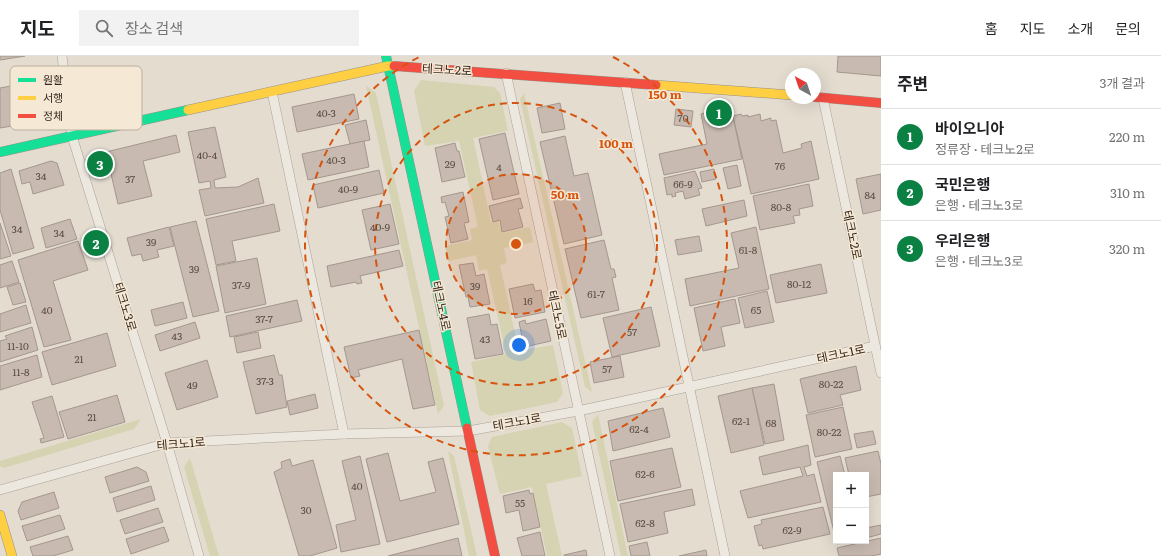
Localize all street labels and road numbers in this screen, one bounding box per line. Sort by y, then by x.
street label: 테크노2로 [421,59,473,79]
street label: 테크노2로 [839,208,867,261]
street label: 테크노4로 [428,279,456,332]
street label: 테크노3로 [110,280,142,334]
street label: 테크노5로 [544,288,572,341]
street label: 테크노1로 [815,339,867,367]
street label: 테크노1로 [491,408,543,434]
street label: 테크노1로 [156,432,206,454]

